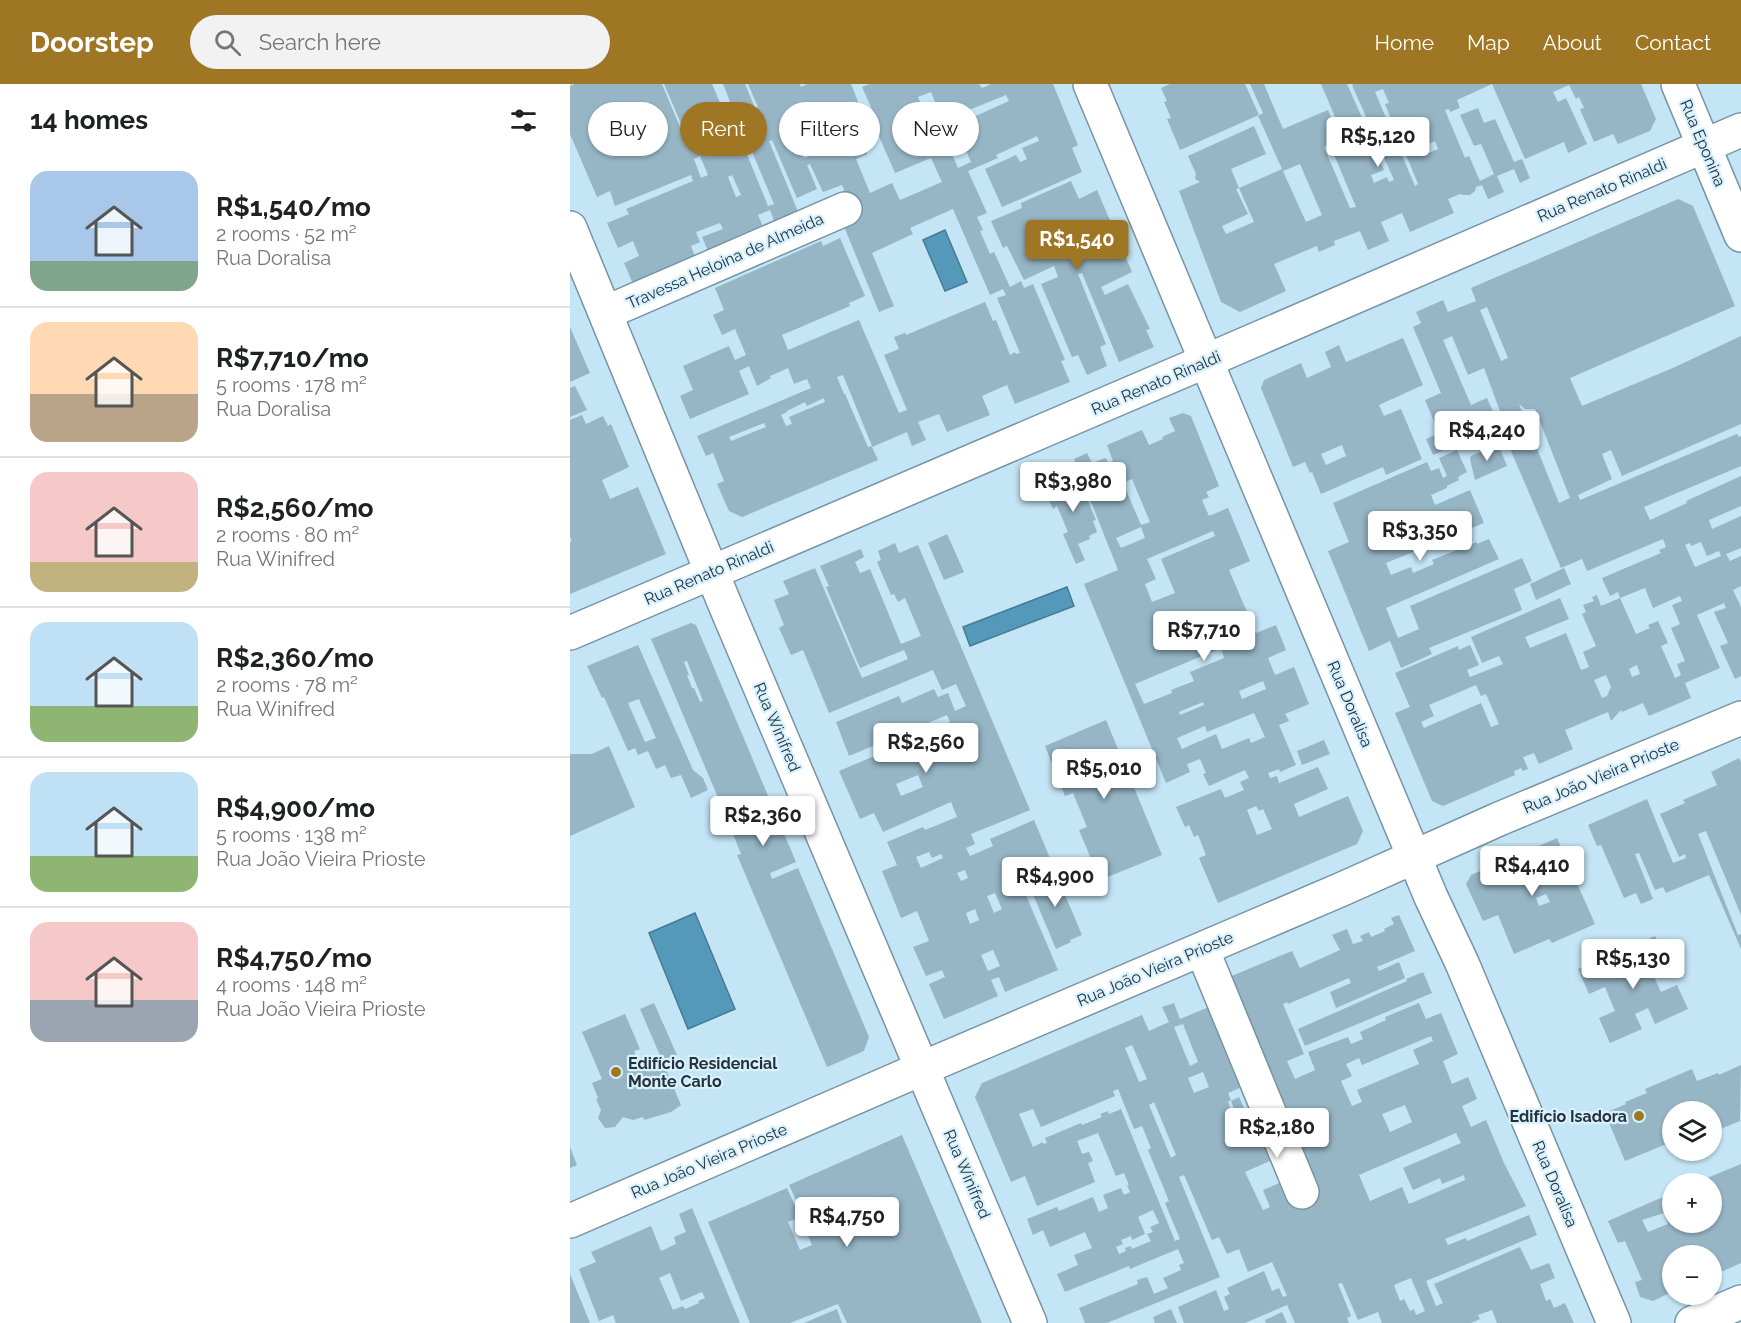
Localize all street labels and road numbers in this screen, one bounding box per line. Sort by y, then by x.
street label: Rua Eponina [1676,97,1730,189]
street label: Rua Renato Rinaldi [1534,154,1670,226]
street label: Travessa Heloina de Almeida [624,209,826,313]
street label: Rua Renato Rinaldi [1088,347,1224,419]
street label: Rua Renato Rinaldi [641,537,777,609]
street label: Rua Doralisa [1323,658,1377,750]
street label: Rua Winifred [750,680,804,775]
street label: Rua João Vieira Prioste [1520,735,1682,817]
street label: Rua João Vieira Prioste [1074,928,1236,1010]
street label: Rua João Vieira Prioste [628,1120,790,1202]
street label: Rua Winifred [940,1127,994,1222]
street label: Rua Doralisa [1528,1138,1582,1230]

